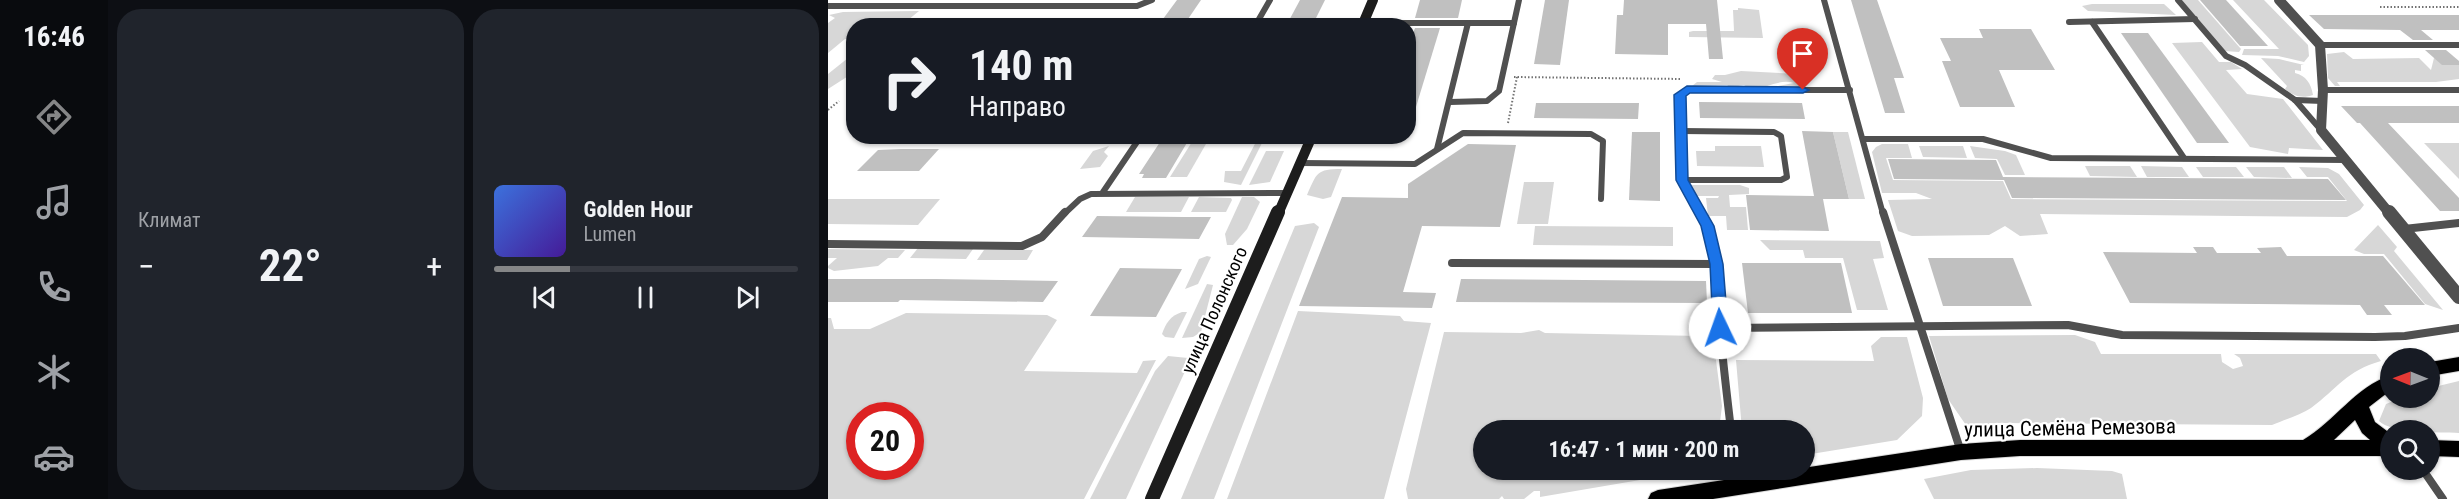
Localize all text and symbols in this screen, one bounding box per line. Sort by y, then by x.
text: 16:46 [23,21,85,53]
pin [1777,28,1828,90]
icon: arrive [1786,37,1819,70]
text: 140 m [969,41,1074,90]
icon: right [870,42,948,120]
text: Направо [969,91,1066,123]
icon: directions [33,96,75,138]
icon: music [33,181,75,223]
text: Golden Hour [584,197,693,222]
text: Климат [138,208,200,232]
text: Lumen [584,222,636,246]
text: 22° [259,239,322,292]
street label: улица Полонского [1177,243,1251,377]
text: − [138,247,155,286]
text: + [426,247,442,286]
icon: phone [33,266,75,308]
icon: previous [528,281,561,314]
icon: pause [629,281,662,314]
icon: next [731,281,764,314]
position arrow [1688,296,1752,360]
north arrow [2380,348,2440,408]
map controls [2380,348,2440,480]
icon: climate [33,351,75,393]
speed limit sign: 20 [846,402,924,480]
street label: улица Семёна Ремезова [1964,414,2176,442]
button: search [2380,420,2440,480]
icon: car [33,436,75,478]
text: 16:47 · 1 мин · 200 m [1549,437,1739,462]

